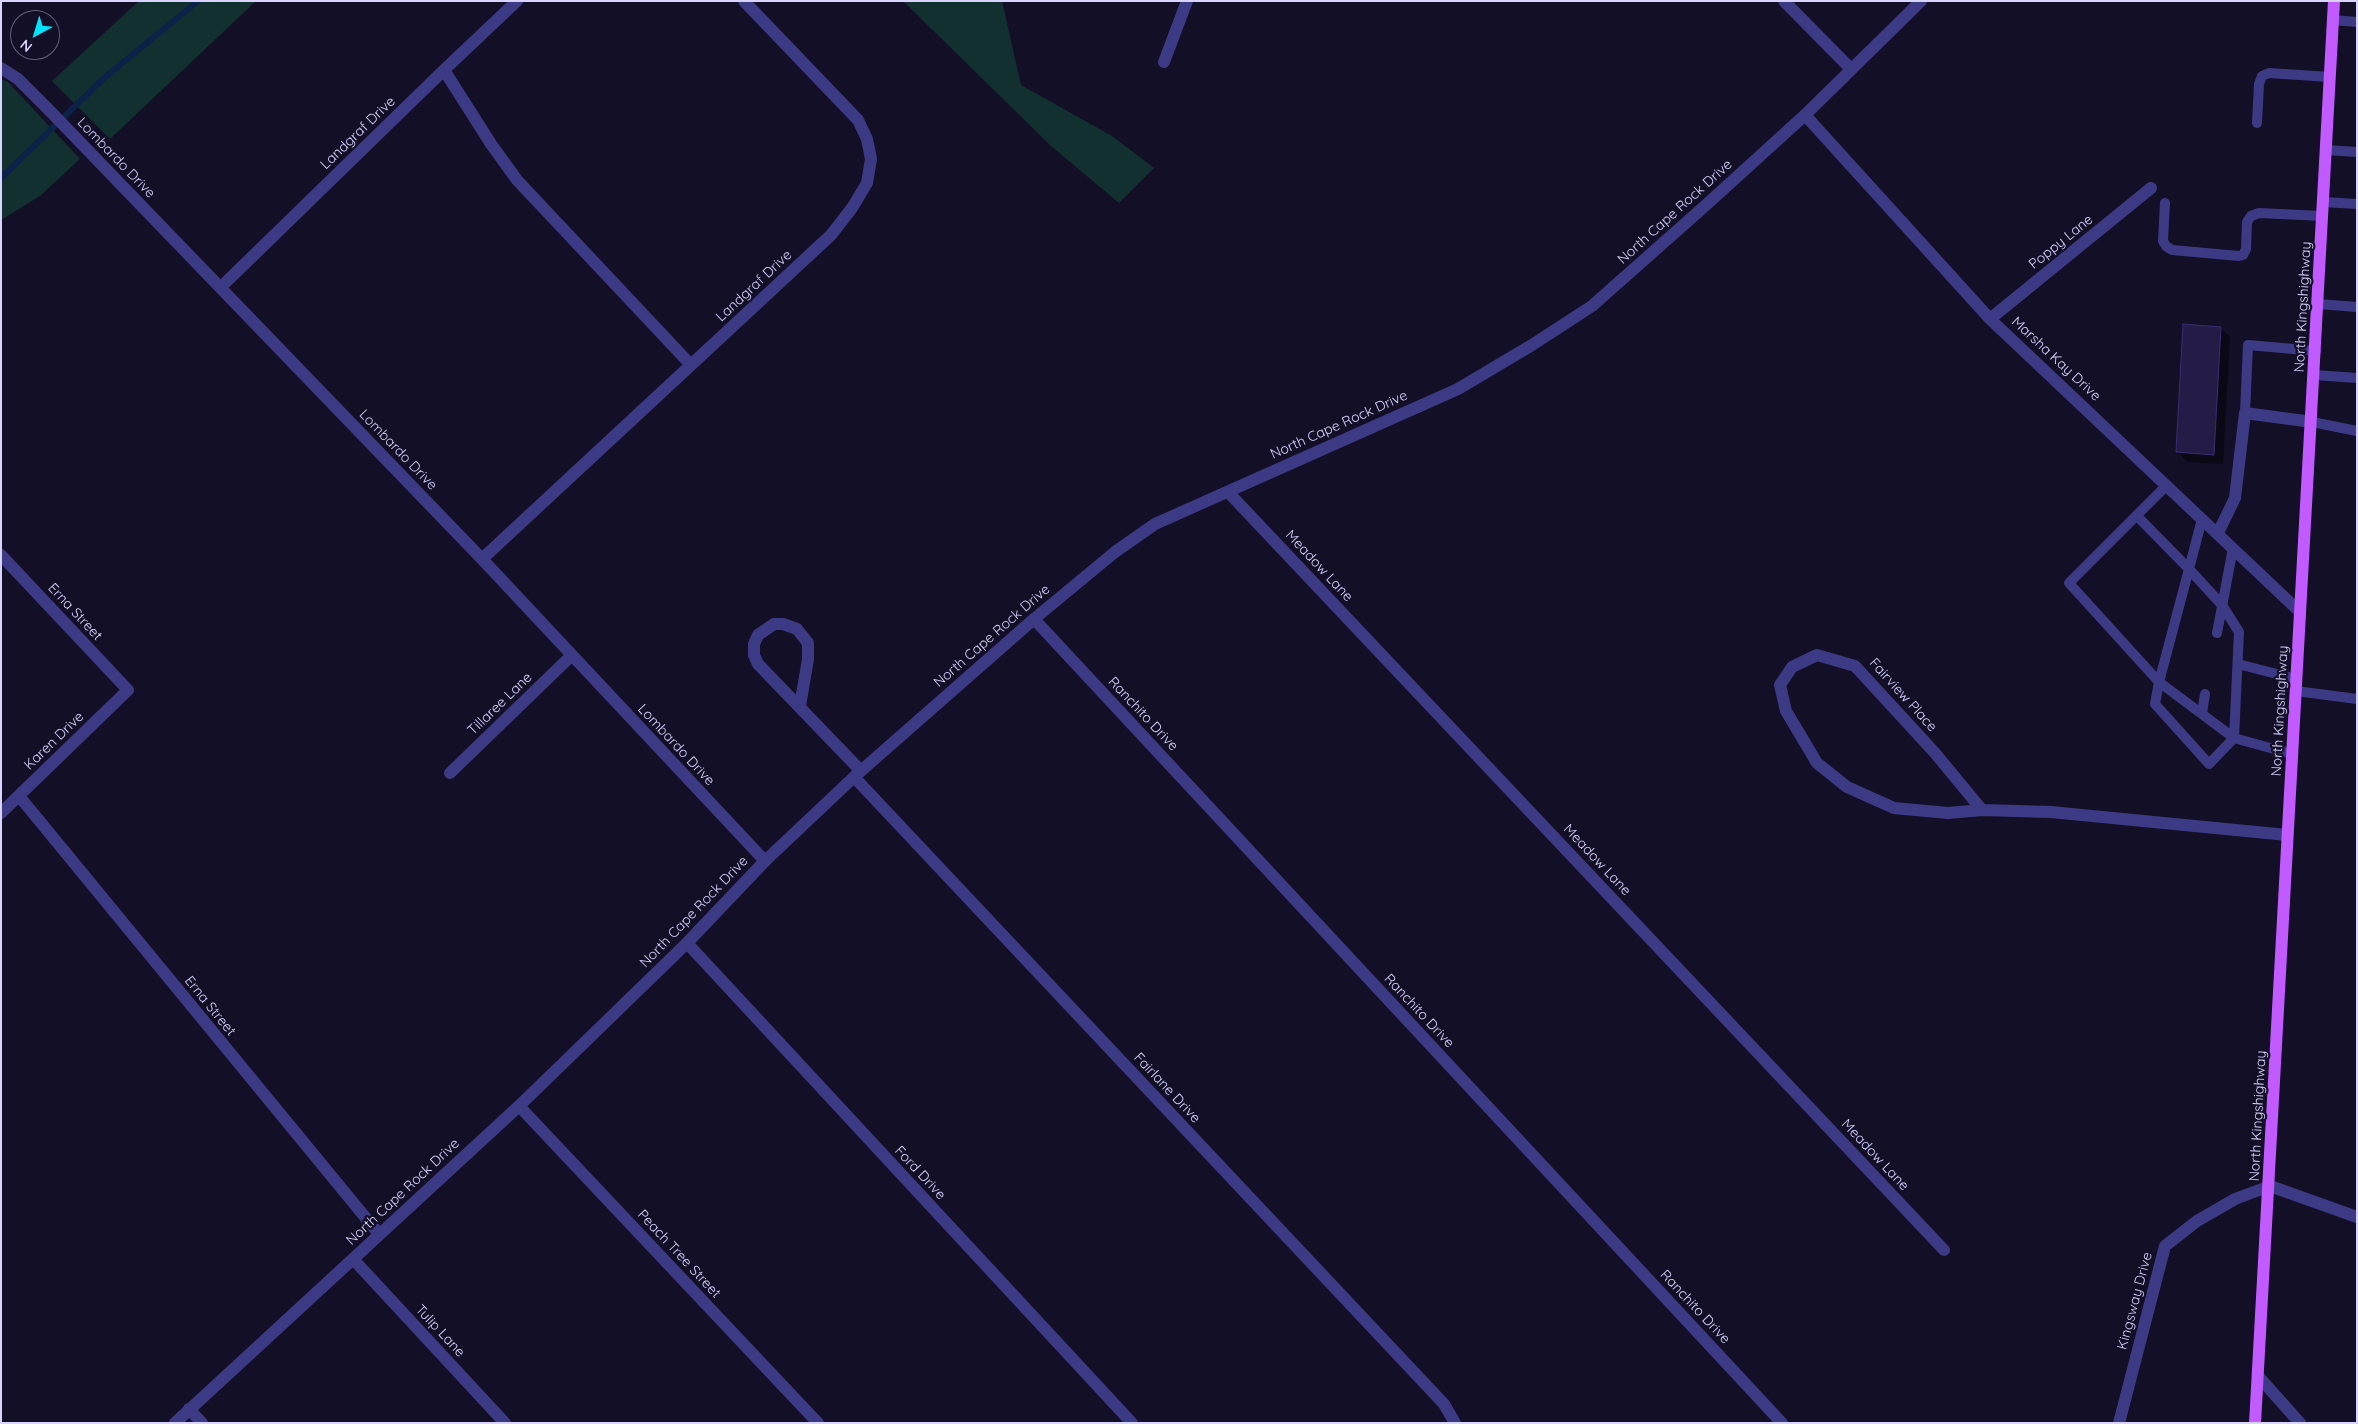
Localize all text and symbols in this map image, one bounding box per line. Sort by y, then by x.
north arrow [10,10,60,60]
text: N [17,36,36,56]
street label: Landgraf Drive [317,93,399,173]
street label: Lombardo Drive [73,114,159,202]
street label: North Cape Rock Drive [1614,156,1736,268]
street label: Poppy Lane [2026,211,2096,273]
street label: North Kingshighway [2291,241,2315,373]
street label: Landgraf Drive [713,247,795,325]
street label: Marsha Kay Drive [2008,313,2104,405]
street label: North Cape Rock Drive [1268,387,1410,463]
street label: Lombardo Drive [355,406,441,494]
street label: Meadow Lane [1282,527,1356,605]
street label: Erna Street [44,580,106,644]
street label: North Cape Rock Drive [930,581,1054,691]
street label: North Kingshighway [2268,645,2292,777]
street label: Fairview Place [1866,655,1940,735]
street label: Tillaree Lane [464,669,536,739]
street label: Ranchito Drive [1105,674,1181,754]
street label: Lombardo Drive [634,701,718,789]
street label: Karen Drive [21,708,87,774]
street label: Meadow Lane [1560,821,1634,899]
street label: North Cape Rock Drive [636,853,752,971]
street label: Ranchito Drive [1381,971,1457,1051]
street label: Erna Street [181,973,239,1039]
street label: Fairlane Drive [1130,1049,1204,1127]
street label: North Kingshighway [2246,1050,2270,1182]
street label: Meadow Lane [1838,1116,1912,1194]
street label: North Cape Rock Drive [343,1135,463,1249]
street label: Ford Drive [891,1143,949,1203]
street label: Peach Tree Street [634,1206,724,1302]
street label: Kingsway Drive [2114,1250,2156,1352]
street label: Ranchito Drive [1657,1267,1733,1347]
street label: Tulip Lane [412,1301,468,1361]

